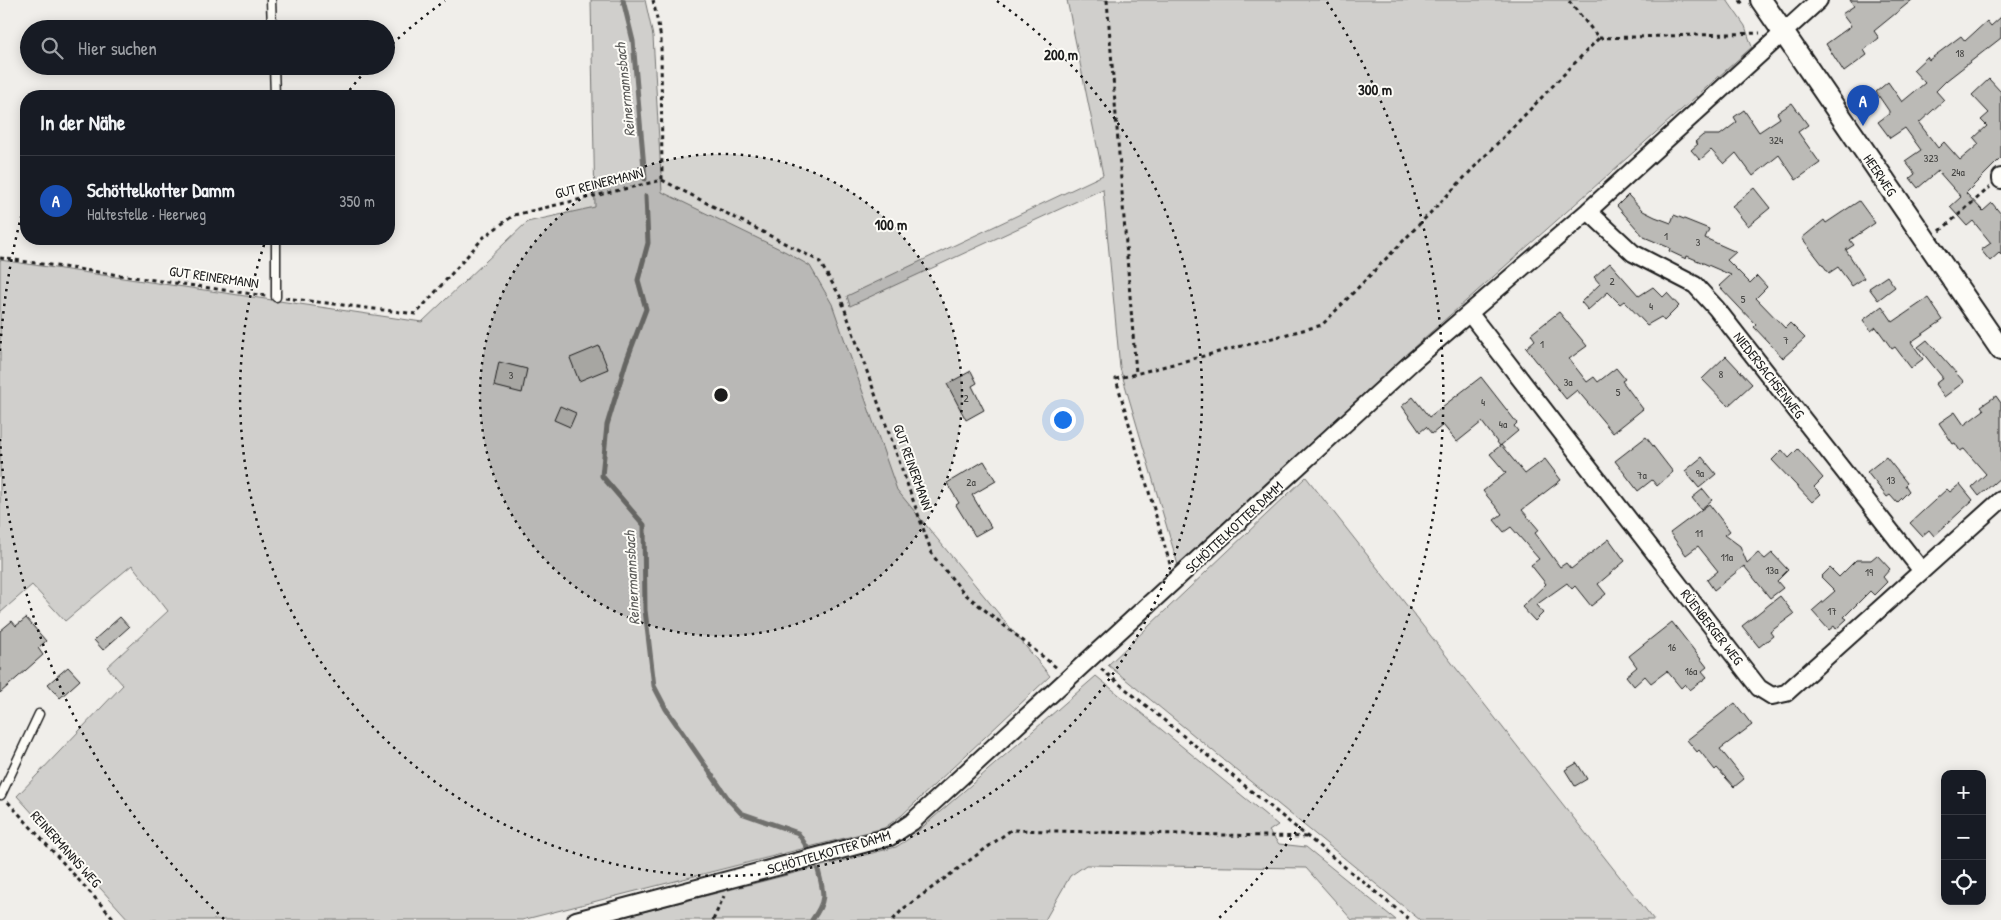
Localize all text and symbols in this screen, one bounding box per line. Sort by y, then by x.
search box [20,20,395,75]
icon: search [38,34,66,62]
text: Hier suchen [78,35,157,61]
water label: Reinermannsbach [609,40,640,138]
text: 200 m [1044,44,1078,65]
house number: 18 [1956,46,1965,60]
text: 300 m [1358,79,1392,100]
pin: A [1847,85,1879,126]
text: In der Nähe [40,108,125,137]
house number: 324 [1769,133,1783,147]
street label: HEERWEG [1859,150,1902,200]
house number: 323 [1923,151,1939,165]
street label: GUT REINERMANN [553,162,645,203]
house number: 24a [1951,165,1965,179]
text: Schöttelkotter Damm [87,177,235,203]
text: A [52,190,60,212]
text: 350 m [339,190,375,212]
text: Haltestelle · Heerweg [87,203,206,225]
text: 100 m [875,214,907,235]
house number: 1 [1664,229,1668,243]
house number: 3 [1696,235,1701,249]
street label: GUT REINERMANN [168,261,260,292]
house number: 2 [1609,274,1615,288]
house number: 5 [1741,292,1746,306]
house number: 4 [1649,299,1653,313]
street label: NIEDERSACHSENWEG [1730,327,1809,422]
house number: 7 [1783,333,1789,347]
house number: 1 [1540,337,1544,351]
house number: 8 [1719,367,1724,381]
house number: 3 [509,368,514,382]
house number: 3a [1563,375,1573,389]
house number: 5 [1616,385,1621,399]
centre of rings [712,386,730,404]
house number: 2 [963,391,969,405]
house number: 4 [1481,395,1485,409]
your location [1050,407,1076,433]
house number: 4a [1499,417,1508,431]
street label: GUT REINERMANN [889,421,938,512]
house number: 9a [1696,466,1705,480]
house number: 7a [1637,468,1648,482]
house number: 13 [1887,473,1896,487]
house number: 2a [966,475,976,489]
street label: SCHÖTTELKOTTER DAMM [1181,476,1287,577]
house number: 11 [1695,526,1703,540]
water label: Reinermannsbach [618,529,644,626]
house number: 11a [1721,550,1734,564]
house number: 13a [1765,563,1779,577]
house number: 19 [1865,565,1873,579]
street label: RÜENBERGER WEG [1677,585,1748,669]
house number: 17 [1827,604,1837,618]
house number: 16 [1668,640,1677,654]
house number: 16a [1685,664,1698,678]
map controls [1941,770,1986,905]
button: + [1941,770,1986,815]
street label: REINERMANNS WEG [27,806,106,891]
button: − [1941,815,1986,860]
street label: SCHÖTTELKOTTER DAMM [765,825,893,878]
button: locate [1941,860,1986,905]

